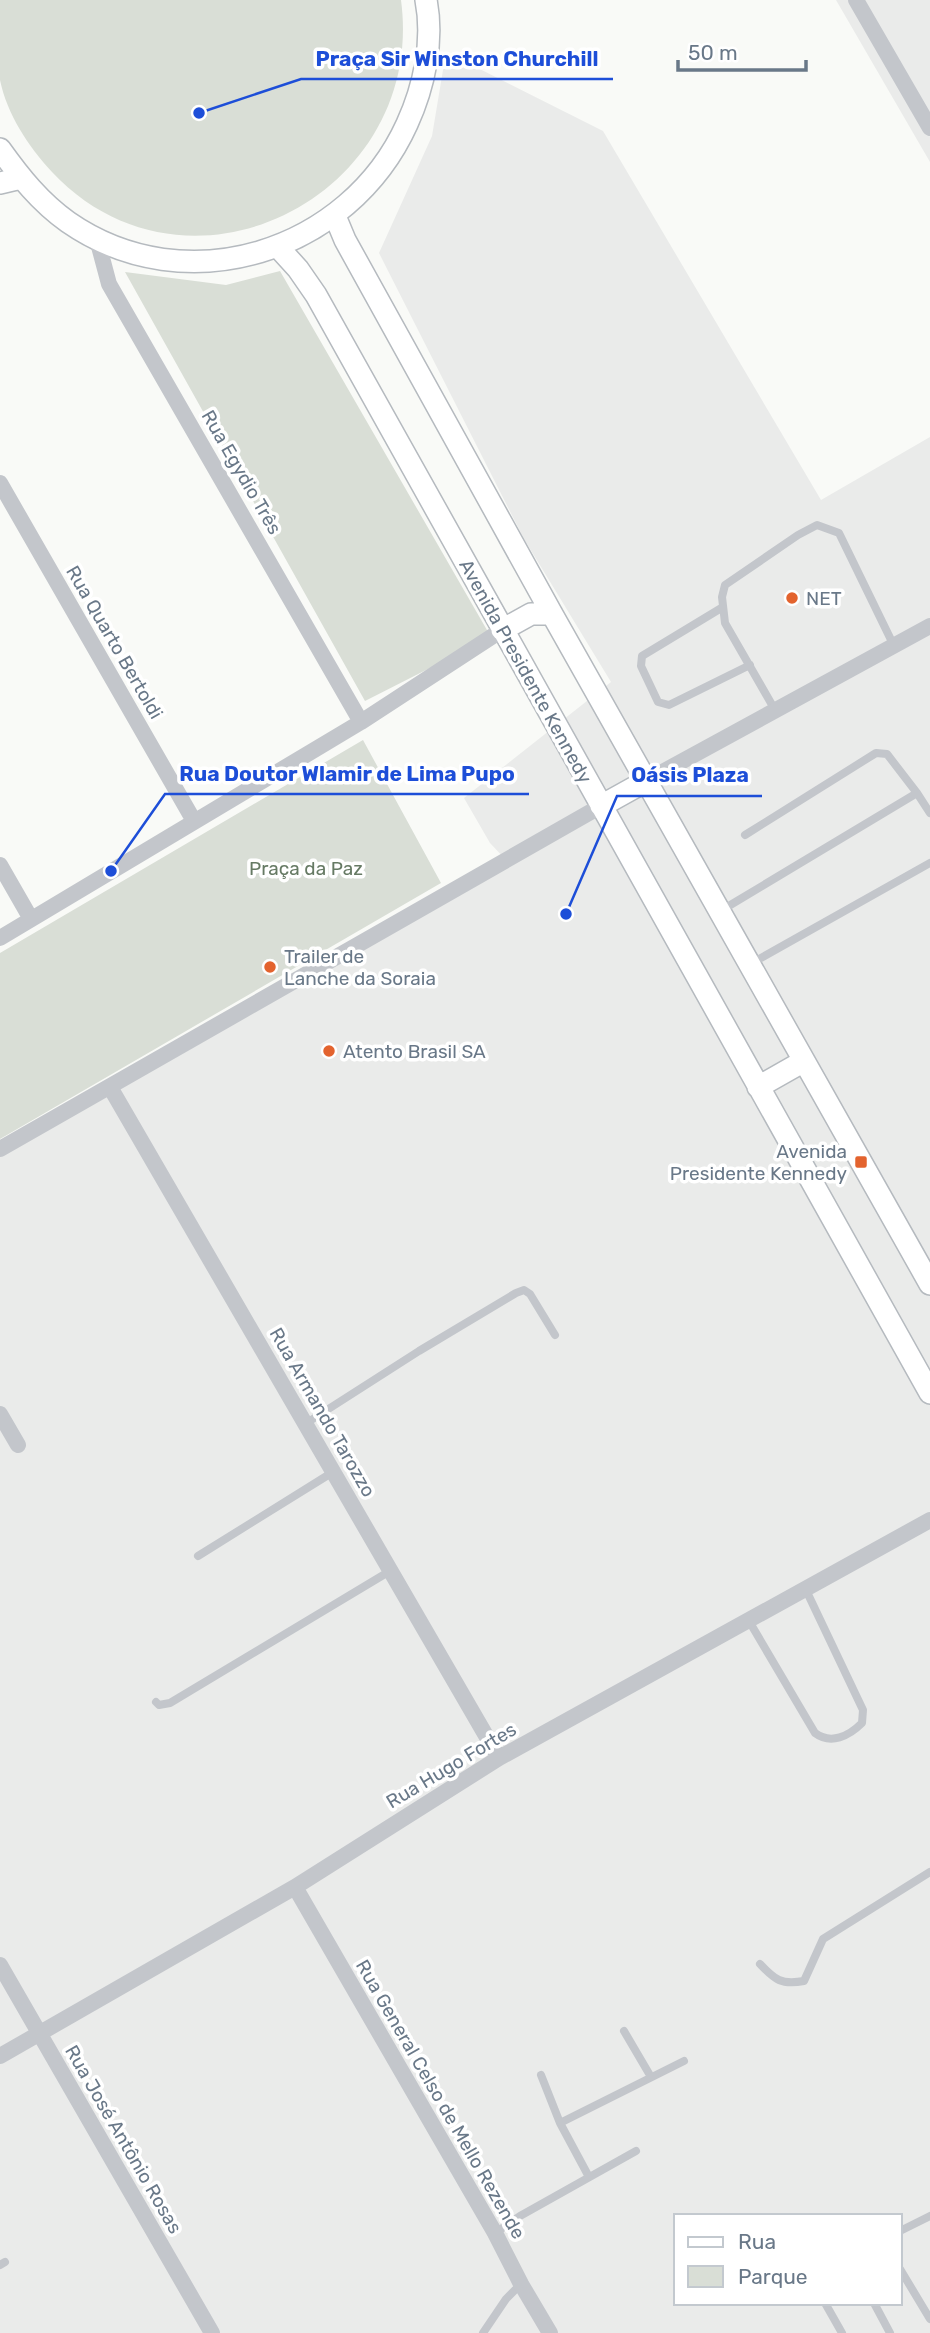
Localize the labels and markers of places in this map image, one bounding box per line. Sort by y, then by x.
callout: Praça Sir Winston Churchill [301,37,613,79]
place label: NET [806,587,842,610]
marker: NET [784,590,800,606]
callout: Rua Doutor Wlamir de Lima Pupo [165,752,529,794]
callout: Oásis Plaza [617,754,762,796]
place label: Trailer de Lanche da Soraia [284,945,436,990]
marker: Trailer de Lanche da Soraia [262,959,278,975]
place label: Atento Brasil SA [343,1040,486,1063]
marker: Atento Brasil SA [321,1043,337,1059]
place label: Avenida Presidente Kennedy [670,1140,847,1185]
marker: Avenida Presidente Kennedy [853,1154,869,1170]

